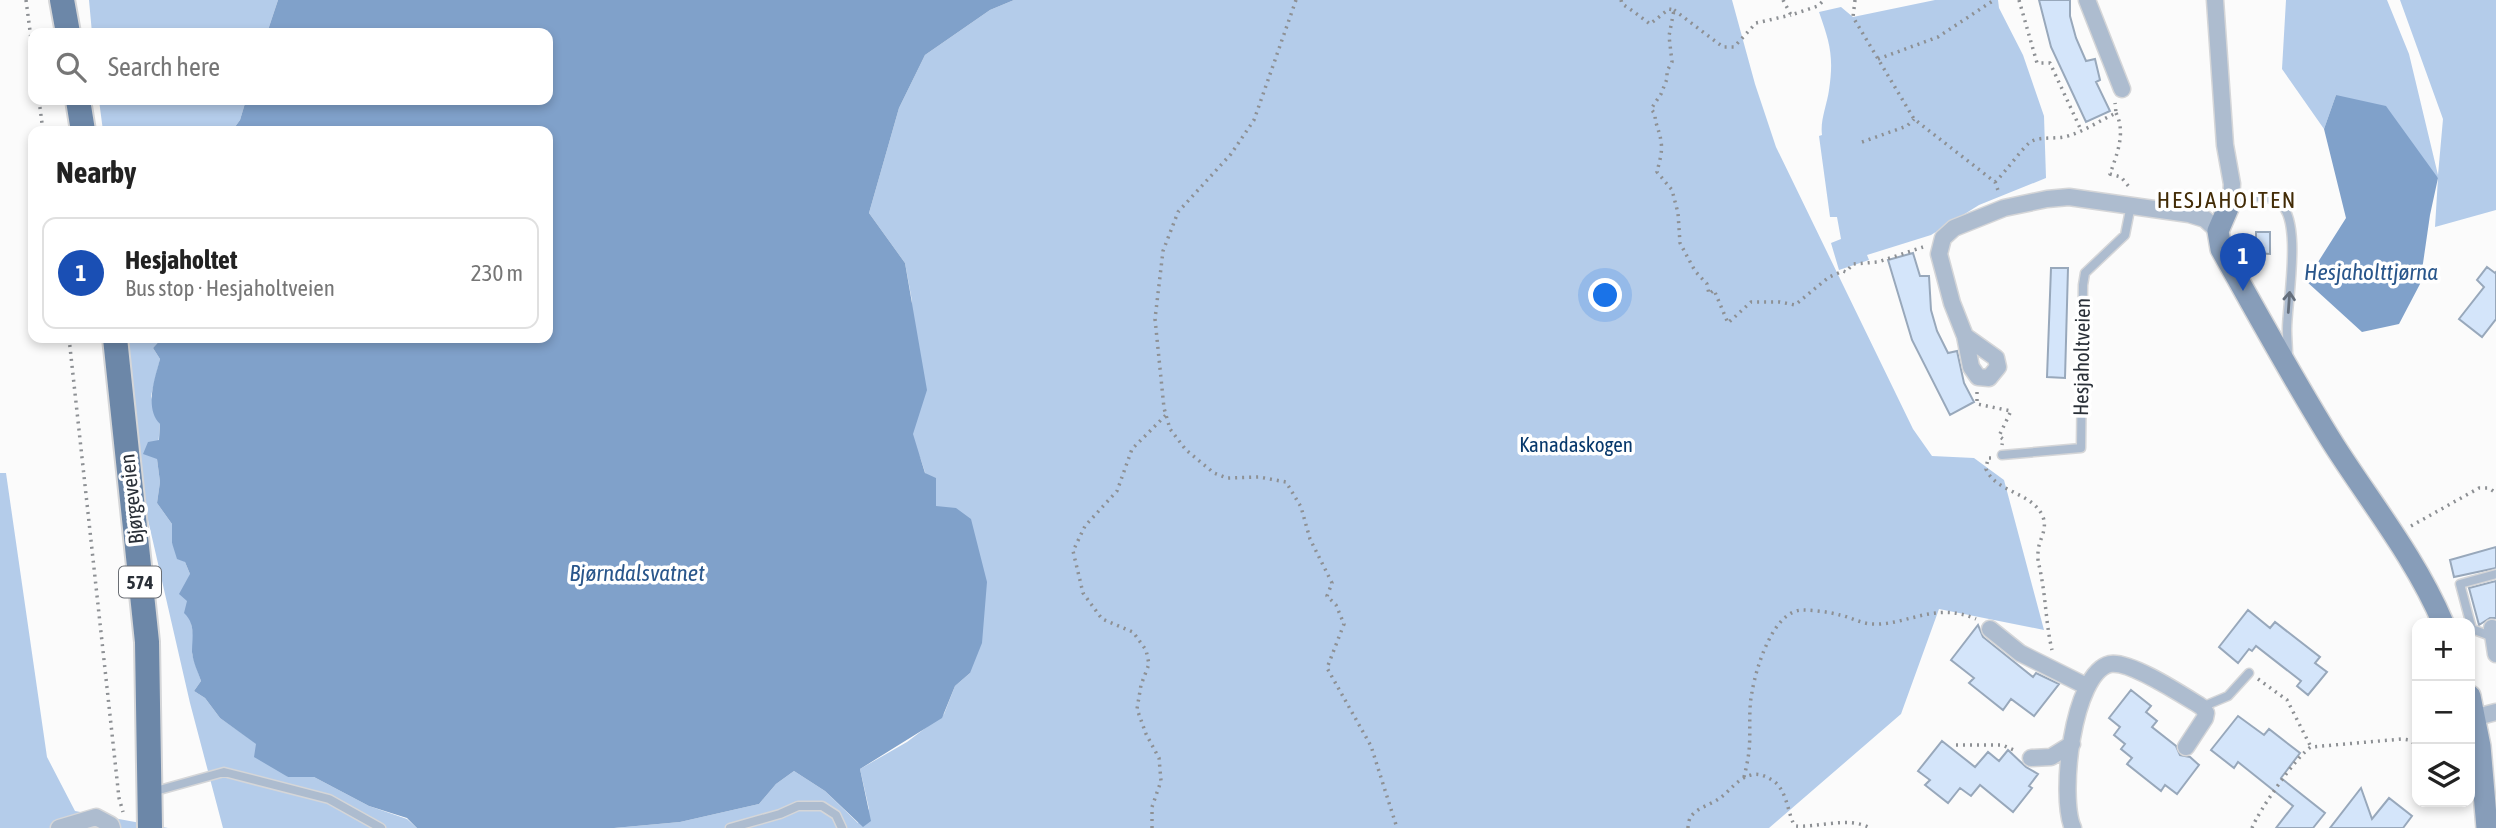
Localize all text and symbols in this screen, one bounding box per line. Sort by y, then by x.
search box [28,28,553,105]
icon: search [52,48,90,86]
text: Search here [108,52,220,82]
text: Nearby [56,155,136,189]
district label: HESJAHOLTEN [2157,187,2297,213]
pin: 1 [2220,233,2266,291]
text: Hesjaholtet [125,245,237,275]
water label: Hesjaholttjørna [2304,259,2438,285]
text: 1 [76,260,86,286]
text: 230 m [471,260,523,286]
text: Bus stop · Hesjaholtveien [125,275,335,301]
your location [1588,278,1622,312]
one-way arrow [2282,290,2295,313]
street label: Hesjaholtveien [2068,298,2094,416]
park label: Kanadaskogen [1519,432,1633,456]
street label: Bjørgeveien [114,453,148,545]
water label: Bjørndalsvatnet [569,560,705,586]
road number: 574 [119,566,161,597]
map controls [2412,618,2475,807]
button: + [2412,618,2475,681]
button: − [2412,681,2475,744]
button: layers [2412,744,2475,807]

